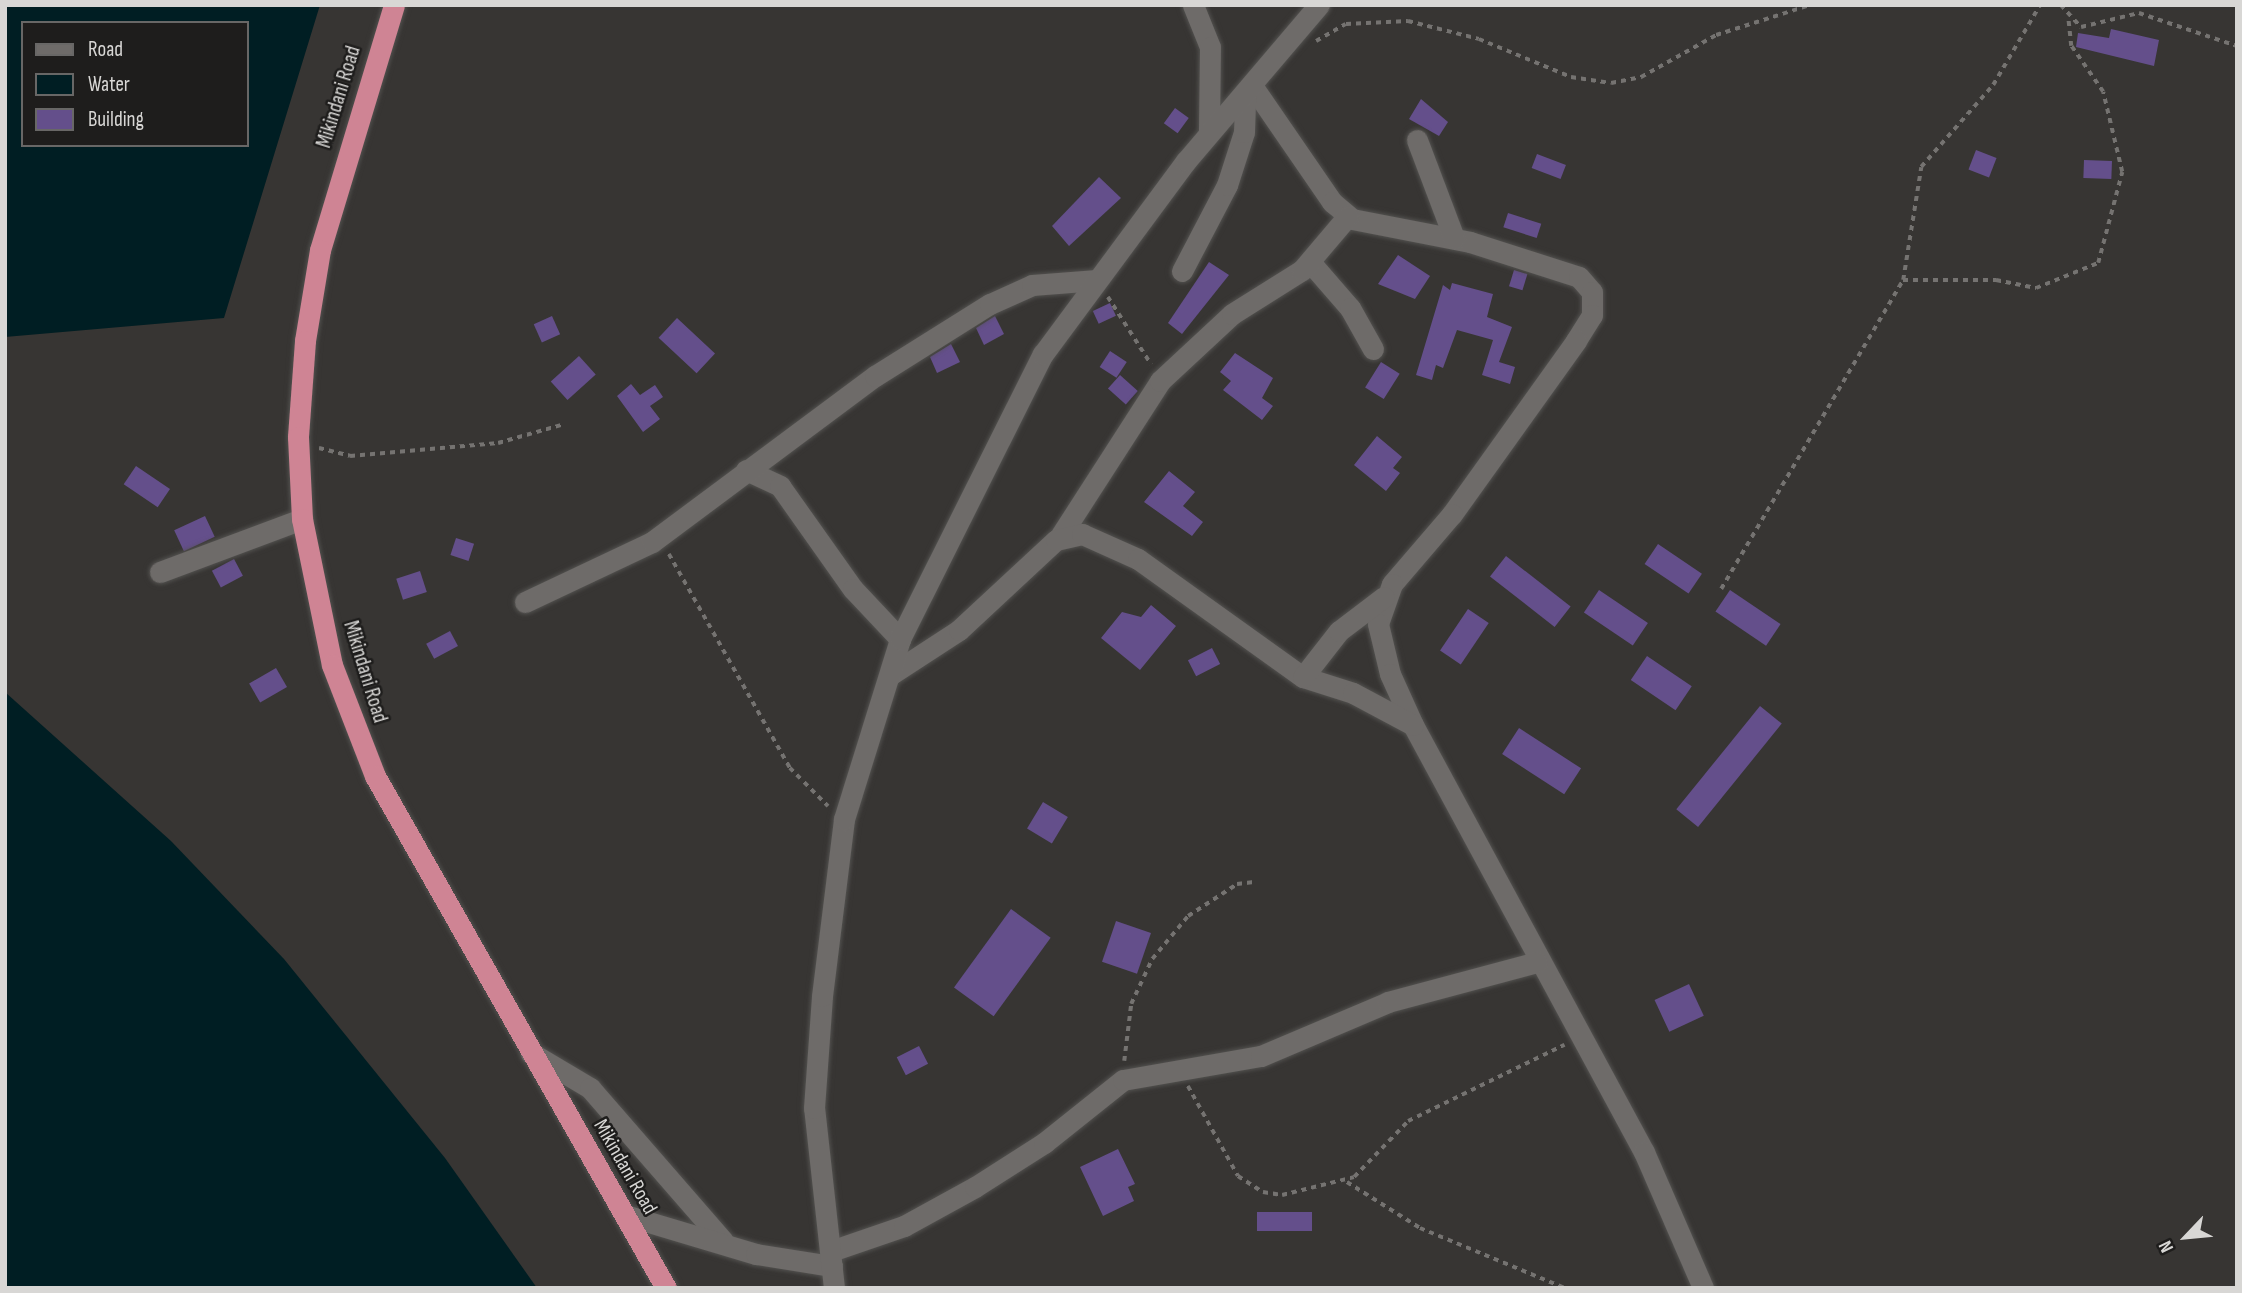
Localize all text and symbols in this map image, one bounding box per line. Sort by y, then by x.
legend [21,21,248,147]
text: Road [88,37,123,62]
street label: Mikindani Road [312,43,366,151]
text: Water [88,72,130,97]
text: Building [88,107,144,132]
street label: Mikindani Road [338,618,392,726]
street label: Mikindani Road [588,1115,662,1219]
north arrow [2151,1202,2221,1272]
text: N [2154,1237,2179,1256]

